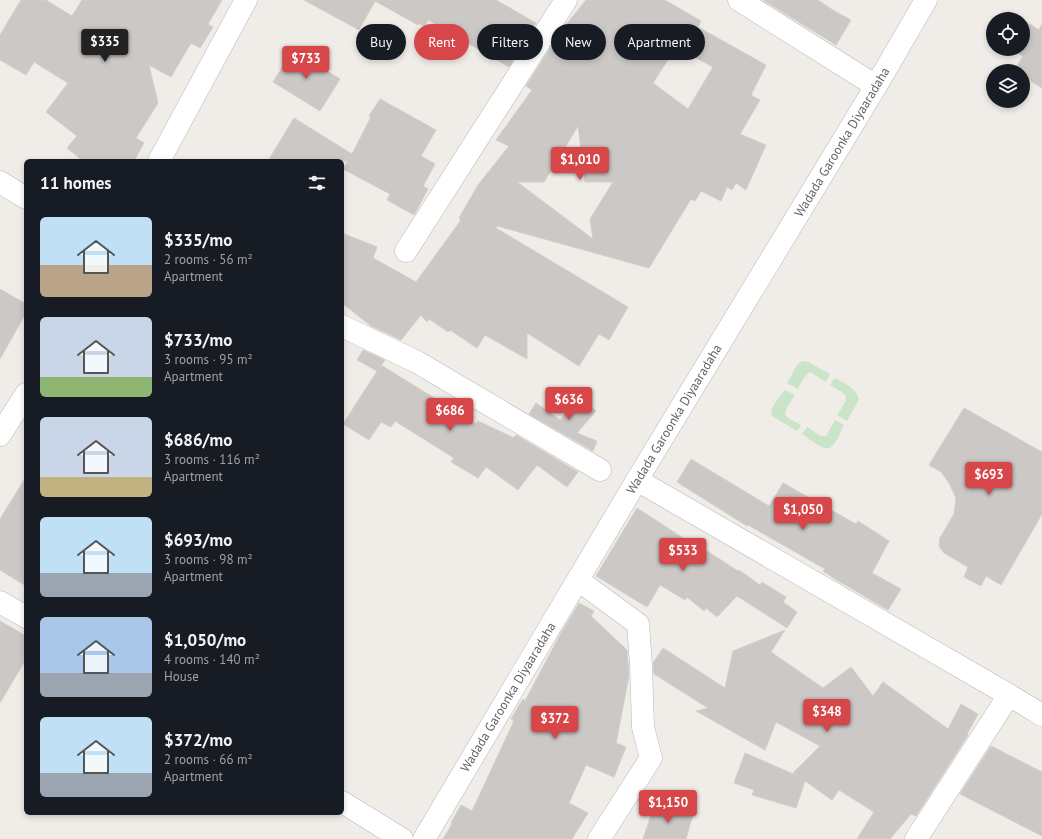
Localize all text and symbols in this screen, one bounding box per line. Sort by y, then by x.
map controls [986,12,1030,108]
button: locate [986,12,1030,56]
chip: Buy [356,24,406,60]
chip: Rent [414,24,469,60]
chip: Filters [477,24,543,60]
chip: New [551,24,606,60]
chip: Apartment [614,24,705,60]
pin: $335 [81,29,129,63]
text: $335 [90,33,120,50]
pin: $733 [282,46,330,80]
text: $733 [291,50,321,67]
street label: Wadada Garoonka Diyaaradaha [790,64,894,220]
button: layers [986,64,1030,108]
pin: $1,010 [547,147,613,181]
text: $1,010 [560,151,600,168]
text: 11 homes [40,172,111,194]
icon: filters [306,172,328,194]
text: $335/mo [164,229,232,251]
icon: home [72,233,120,281]
text: 2 rooms · 56 m² [164,251,253,268]
text: Apartment [164,268,223,285]
text: $733/mo [164,329,232,351]
icon: home [72,333,120,381]
street label: Wadada Garoonka Diyaaradaha [622,341,726,497]
text: 3 rooms · 95 m² [164,351,253,368]
text: Apartment [164,368,223,385]
pin: $636 [545,387,593,421]
text: $636 [554,391,584,408]
pin: $686 [426,398,474,432]
text: $686 [435,402,465,419]
text: $686/mo [164,429,232,451]
icon: home [72,433,120,481]
text: 3 rooms · 116 m² [164,451,260,468]
pin: $693 [965,462,1013,496]
text: $693 [974,466,1004,483]
text: Apartment [164,468,223,485]
pin: $1,050 [770,497,836,531]
text: $1,050 [783,501,823,518]
text: $693/mo [164,529,232,551]
icon: home [72,533,120,581]
pin: $533 [659,538,707,572]
text: $533 [668,542,698,559]
text: 3 rooms · 98 m² [164,551,253,568]
text: Apartment [164,568,223,585]
street label: Wadada Garoonka Diyaaradaha [456,619,560,775]
text: $1,050/mo [164,629,246,651]
icon: home [72,633,120,681]
text: 4 rooms · 140 m² [164,651,260,668]
text: House [164,668,199,685]
pin: $348 [803,699,851,733]
text: $348 [812,703,842,720]
pin: $372 [531,706,579,740]
text: $372 [540,710,570,727]
text: $372/mo [164,729,232,751]
icon: home [72,733,120,781]
text: 2 rooms · 66 m² [164,751,253,768]
text: Apartment [164,768,223,785]
pin: $1,150 [635,790,701,824]
text: $1,150 [648,794,688,811]

